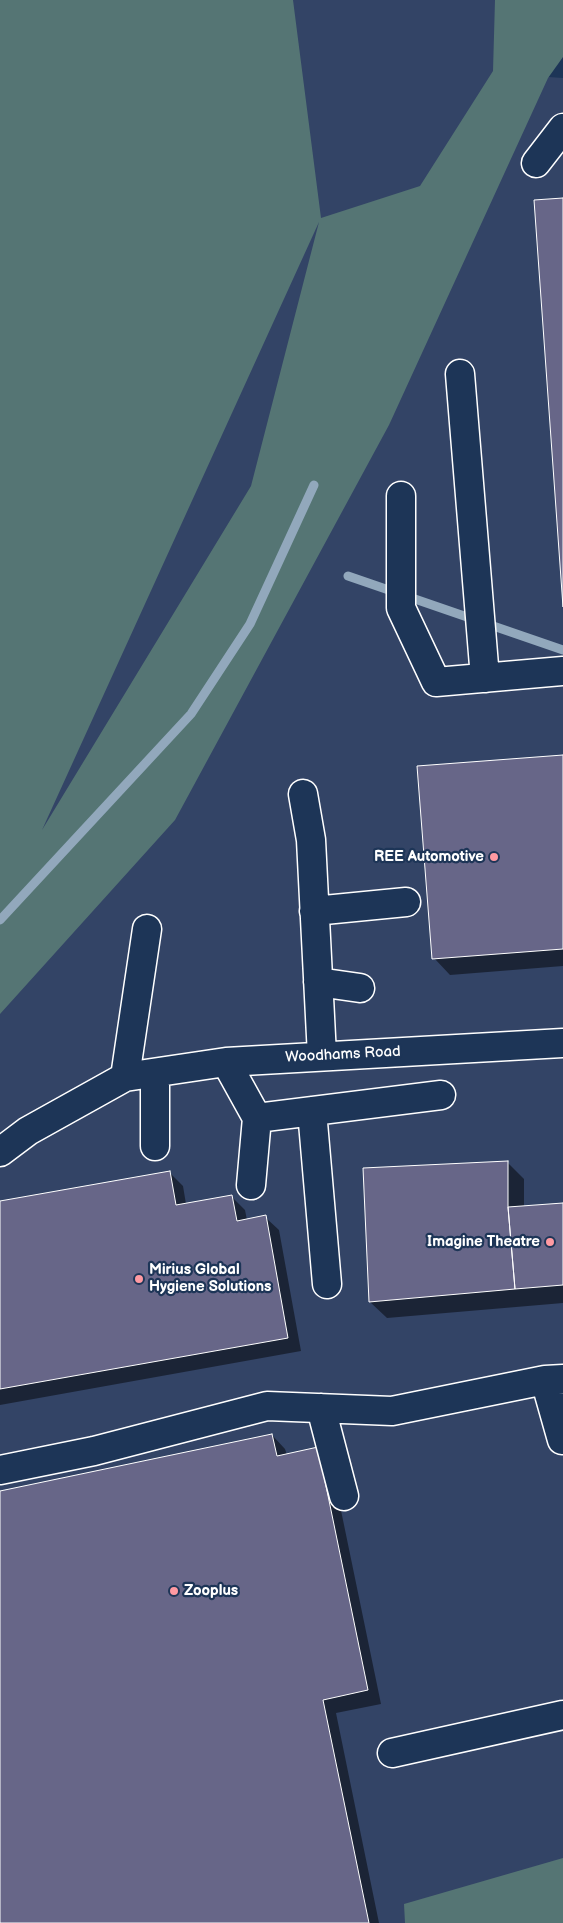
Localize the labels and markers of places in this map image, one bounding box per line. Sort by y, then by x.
place label: REE Automotive [374,848,484,866]
marker: REE Automotive [488,851,500,863]
place label: Imagine Theatre [427,1233,540,1251]
marker: Imagine Theatre [544,1236,556,1248]
place label: Mirius Global Hygiene Solutions [149,1261,271,1296]
marker: Mirius Global Hygiene Solutions [133,1273,145,1285]
place label: Zooplus [184,1582,238,1600]
marker: Zooplus [168,1585,180,1597]

